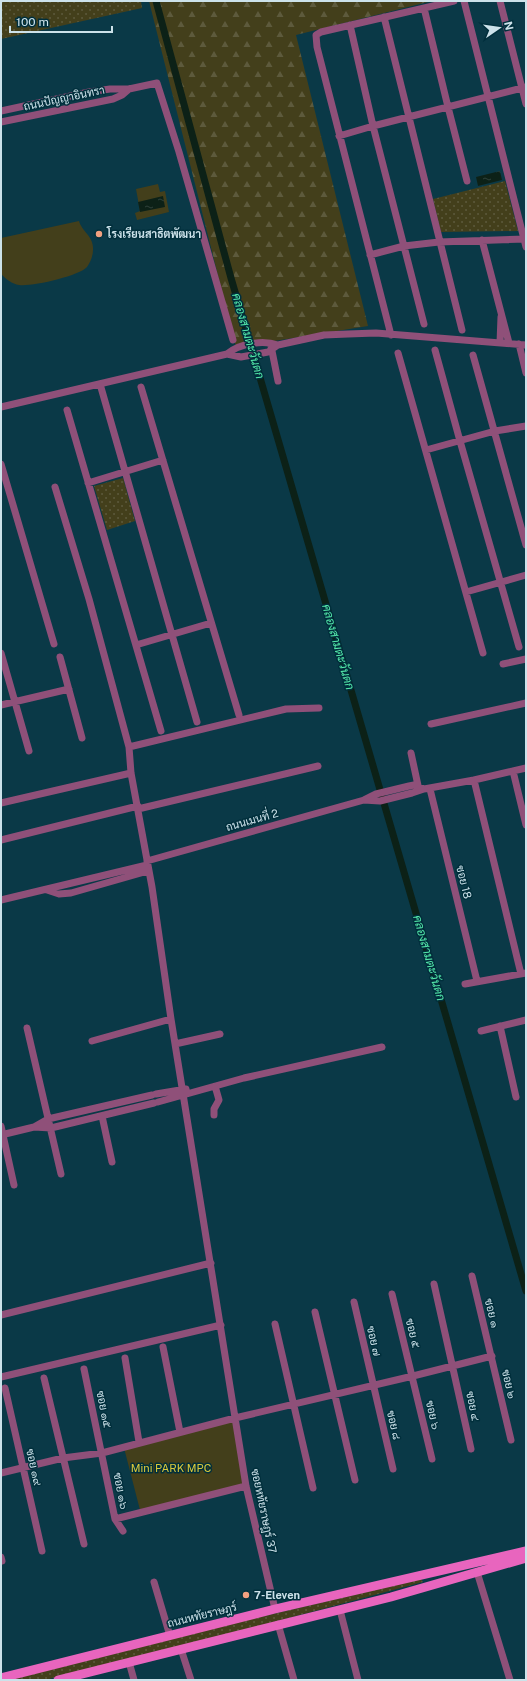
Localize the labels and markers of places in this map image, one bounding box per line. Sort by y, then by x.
place label: โรงเรียนสาธิตพัฒนา [106,226,201,240]
marker: โรงเรียนสาธิตพัฒนา [94,229,104,239]
place label: 7-Eleven [254,1589,300,1601]
marker: 7-Eleven [241,1590,251,1600]

